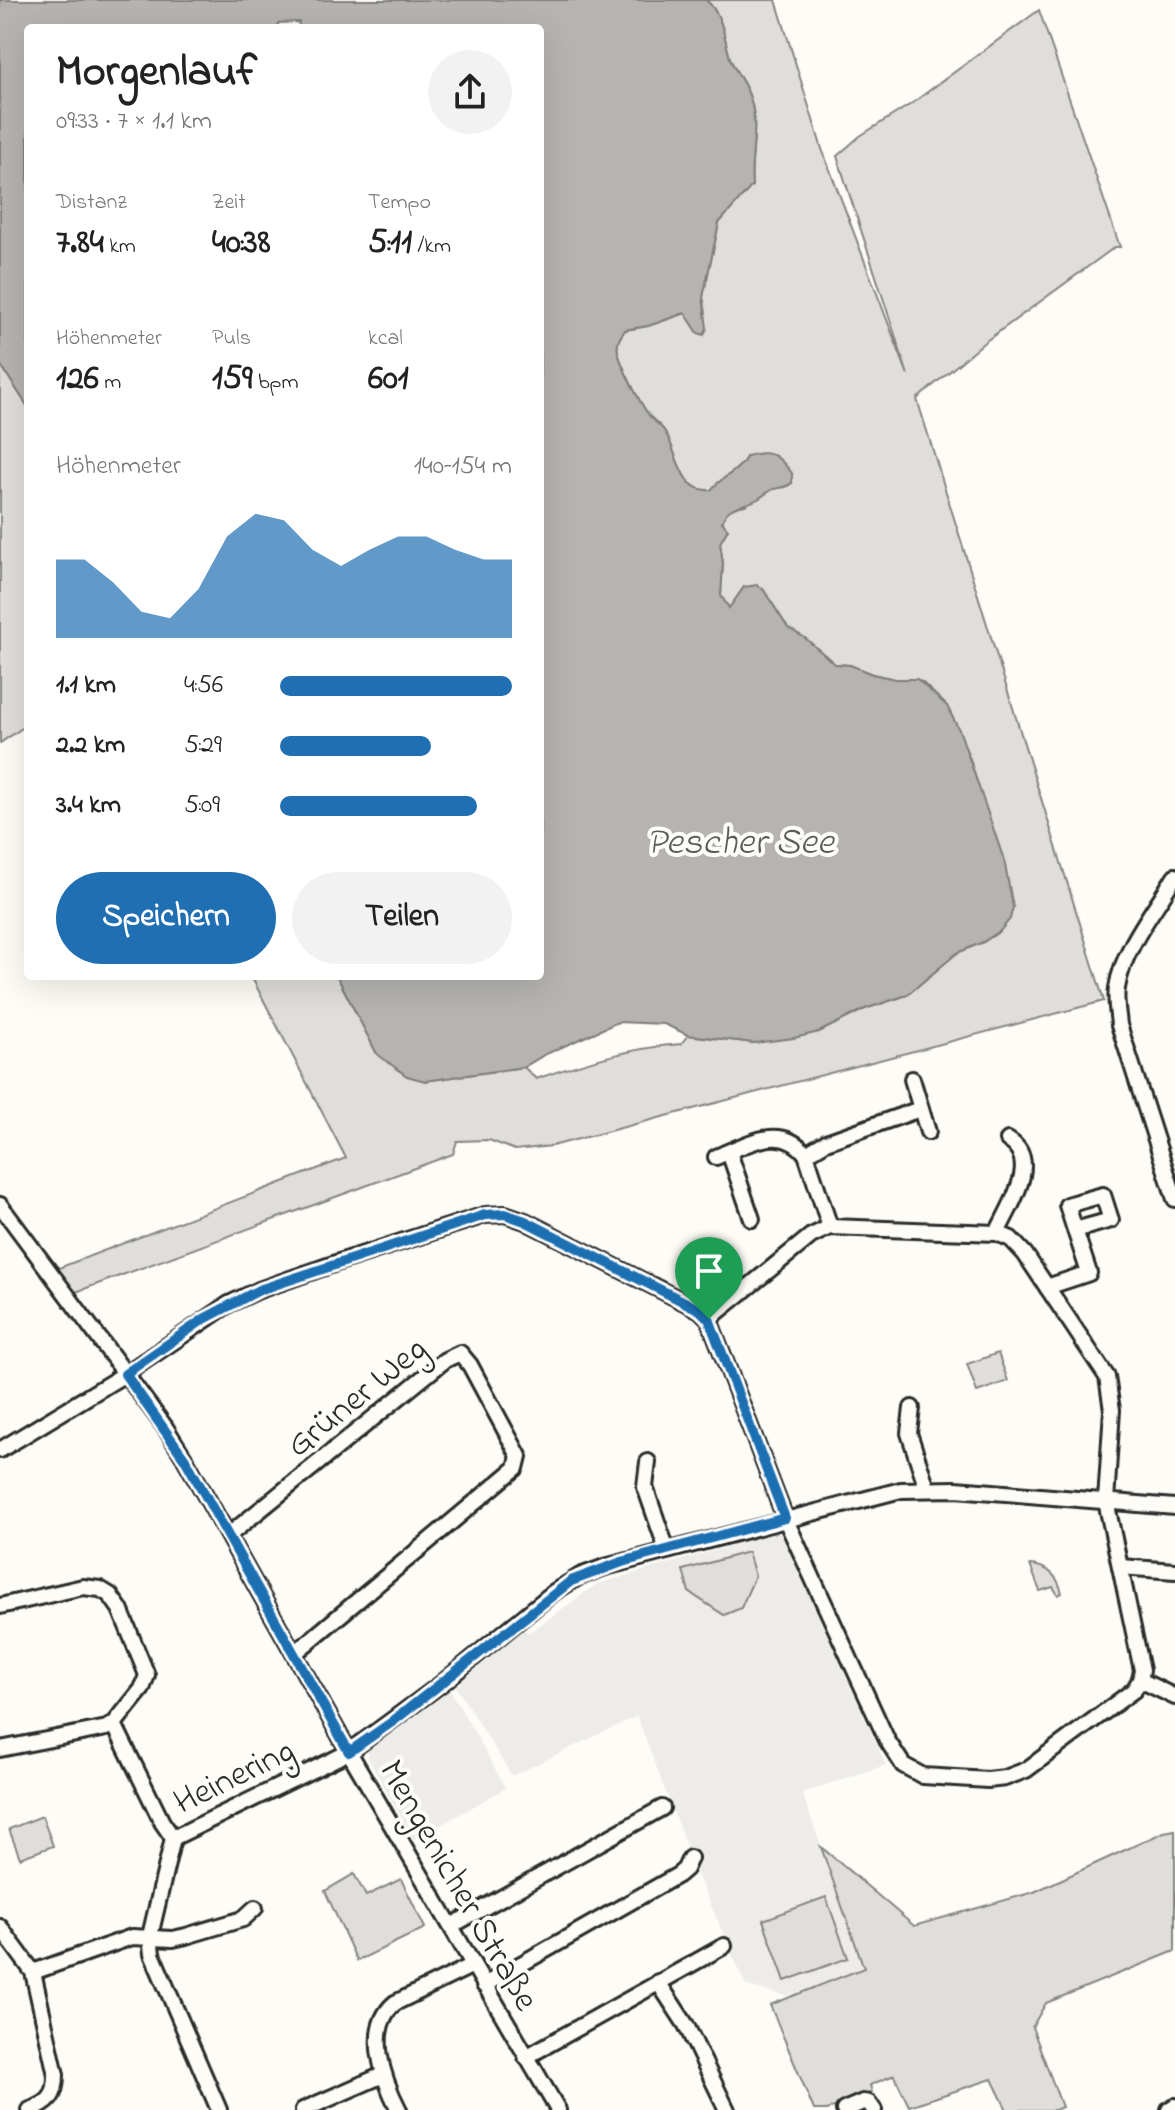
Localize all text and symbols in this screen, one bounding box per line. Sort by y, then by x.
text: Morgenlauf [56,41,257,105]
button: share [428,50,512,134]
text: 09:33 · 7 × 1.1 km [56,103,212,141]
text: Distanz [56,187,127,219]
text: Zeit [212,187,246,219]
text: Tempo [368,187,431,219]
text: 7.84 [56,219,104,269]
text: 40:38 [212,219,270,269]
text: 5:11 [368,219,412,269]
text: km [104,231,136,263]
text: /km [412,231,451,263]
text: Höhenmeter [56,323,162,355]
text: Puls [212,323,251,355]
text: kcal [368,323,403,355]
text: 126 [56,355,99,405]
text: 159 [212,355,253,405]
text: 601 [368,355,408,405]
text: m [99,367,121,399]
text: bpm [253,367,299,399]
text: Höhenmeter [56,448,181,486]
text: 140–154 m [414,448,512,486]
text: 1.1 km [56,667,116,705]
text: 4:56 [184,667,223,705]
text: 2.2 km [56,727,125,765]
text: 5:29 [184,727,222,765]
text: 3.4 km [56,787,121,825]
text: 5:09 [184,787,220,825]
water label: Pescher See [646,816,836,872]
button: Speichern [56,872,276,964]
button: Teilen [292,872,512,964]
pin [675,1237,743,1319]
icon: arrive [687,1249,731,1293]
street label: Grüner Weg [276,1325,440,1472]
street label: Heinering [165,1726,305,1830]
street label: Mengenicher Straße [364,1751,551,2023]

